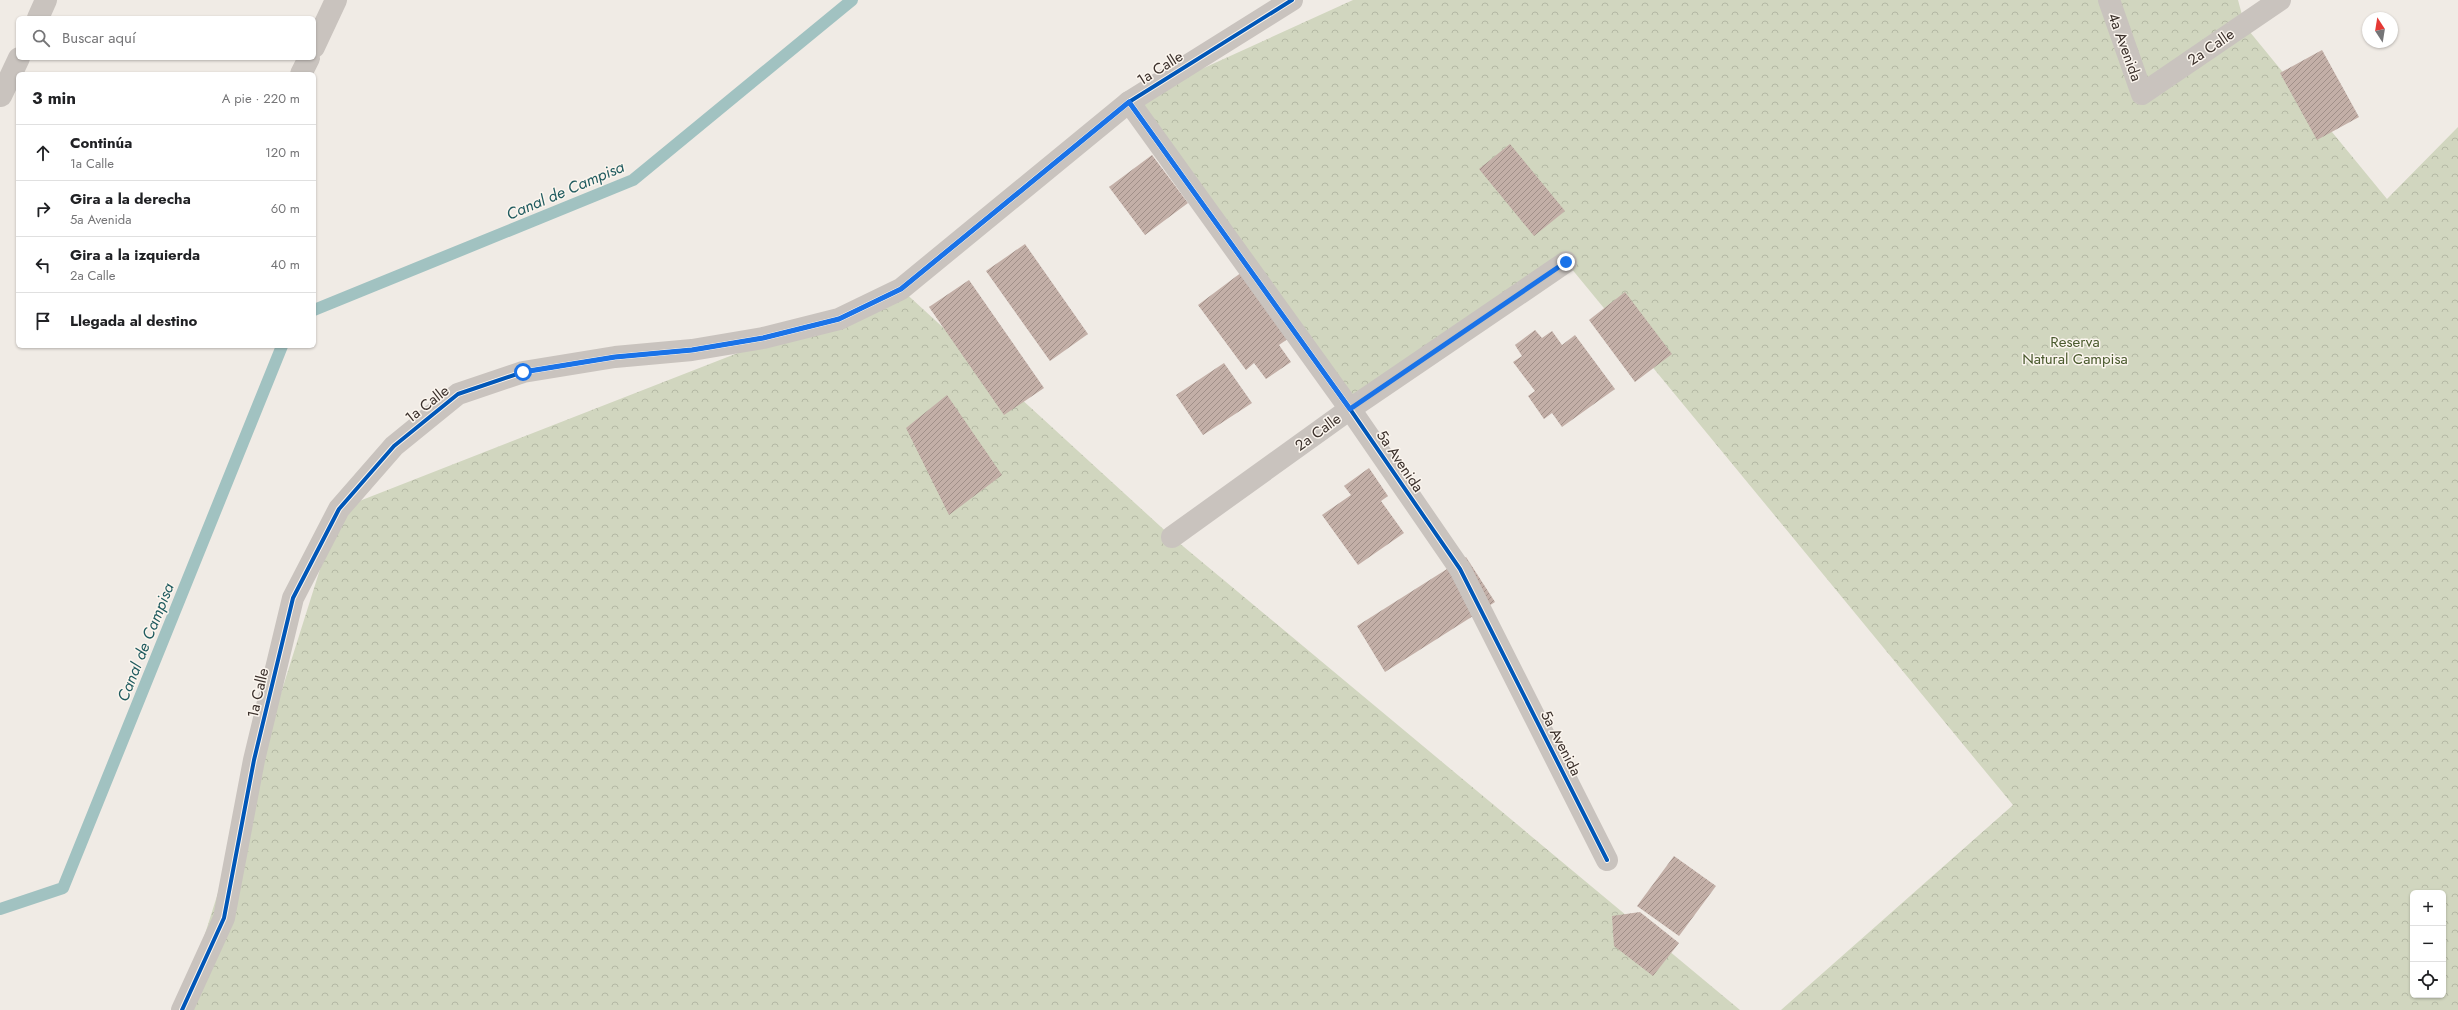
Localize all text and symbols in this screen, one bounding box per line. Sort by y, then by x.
street label: 4a Avenida [2102,10,2148,84]
north arrow [2362,12,2398,48]
search box [16,16,316,60]
street label: 2a Calle [2183,23,2239,71]
icon: search [30,27,52,49]
text: Buscar aquí [62,27,136,49]
street label: 1a Calle [1133,45,1188,91]
text: 3 min [32,86,76,110]
text: A pie · 220 m [222,89,300,108]
text: Continúa [70,132,132,154]
icon: ahead [32,142,54,164]
text: 120 m [265,143,300,162]
text: 1a Calle [70,154,114,173]
water label: Canal de Campisa [503,155,628,226]
text: Gira a la derecha [70,188,191,210]
icon: right [32,198,54,220]
text: 60 m [271,199,300,218]
text: 5a Avenida [70,210,132,229]
text: Gira a la izquierda [70,244,200,266]
route end [1557,253,1575,271]
icon: left [32,254,54,276]
text: 40 m [271,255,300,274]
text: 2a Calle [70,266,115,285]
icon: arrive [32,310,54,332]
text: Llegada al destino [70,310,197,332]
park label: Reserva Natural Campisa [2022,331,2128,370]
route start [514,363,532,381]
street label: 1a Calle [400,380,454,428]
street label: 2a Calle [1290,408,1346,456]
street label: 5a Avenida [1371,425,1429,497]
water label: Canal de Campisa [111,579,180,705]
street label: 1a Calle [242,666,274,720]
street label: 5a Avenida [1535,706,1587,780]
map controls [2410,890,2446,998]
button: + [2410,890,2446,926]
button: − [2410,926,2446,962]
button: locate [2410,962,2446,998]

